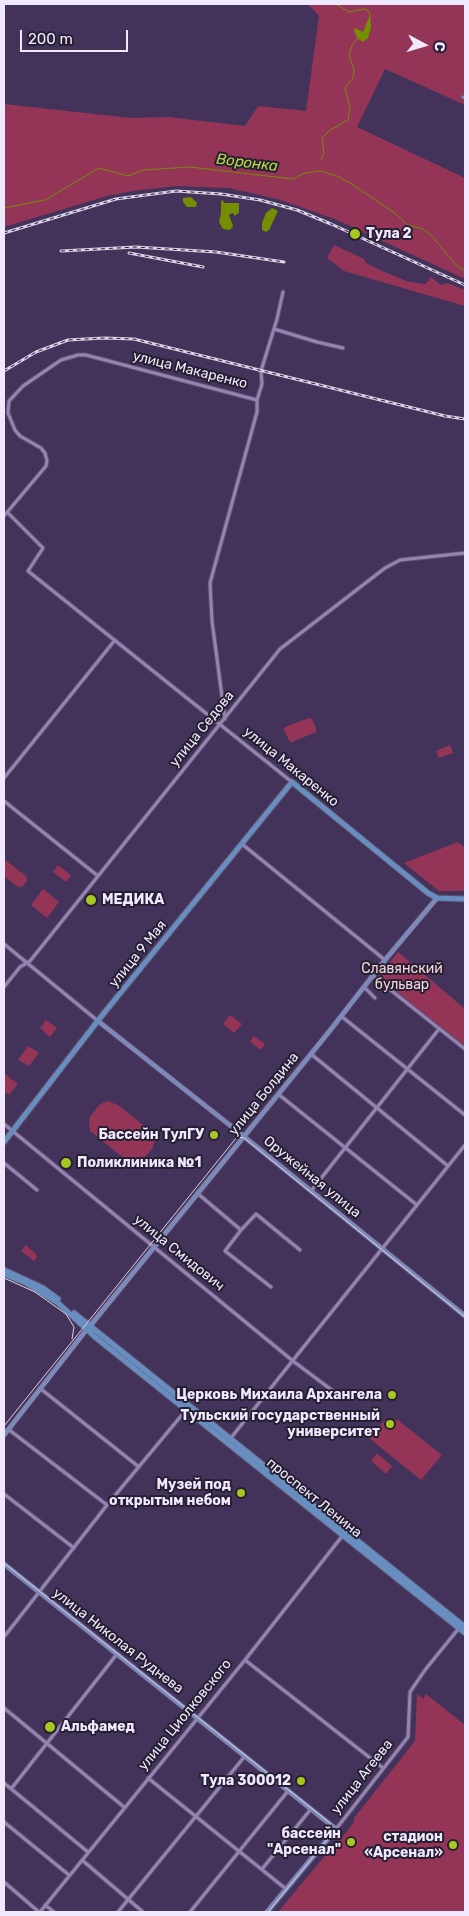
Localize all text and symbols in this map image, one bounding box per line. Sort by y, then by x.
scale bar [22,20,130,52]
north arrow [399,20,449,70]
text: 200 m [28,30,73,48]
text: С [430,41,448,52]
water label: Воронка [215,150,279,176]
place label: Тула 2 [366,226,412,242]
marker: Тула 2 [348,227,362,241]
street label: улица Макаренко [131,348,249,392]
street label: улица Седова [166,688,238,770]
street label: улица Макаренко [240,723,342,811]
place label: МЕДИКА [102,892,164,908]
marker: МЕДИКА [84,893,98,907]
street label: улица 9 Мая [106,917,170,991]
park label: Славянский бульвар [361,961,443,994]
street label: улица Болдина [225,1049,303,1139]
place label: Бассейн ТулГУ [98,1127,204,1143]
marker: Бассейн ТулГУ [208,1129,220,1141]
street label: Оружейная улица [260,1133,364,1221]
place label: Поликлиника №1 [77,1155,201,1171]
marker: Поликлиника №1 [59,1156,73,1170]
street label: улица Смидович [130,1211,228,1295]
place label: Церковь Михаила Архангела [176,1387,382,1403]
marker: Церковь Михаила Архангела [386,1389,398,1401]
place label: Тульский государственный университет [180,1408,380,1440]
marker: Тульский государственный университет [384,1418,396,1430]
street label: проспект Ленина [263,1454,365,1542]
place label: Музей под открытым небом [109,1477,231,1510]
marker: Музей под открытым небом [235,1487,247,1499]
street label: улица Николая Руднева [49,1585,187,1697]
street label: улица Циолковского [135,1656,235,1774]
place label: Альфамед [61,1719,135,1735]
marker: Альфамед [43,1720,57,1734]
street label: улица Агеева [328,1736,396,1818]
place label: Тула 300012 [201,1773,291,1789]
marker: Тула 300012 [295,1775,307,1787]
place label: бассейн "Арсенал" [267,1826,341,1858]
place label: стадион «Арсенал» [364,1829,443,1861]
marker: бассейн "Арсенал" [345,1836,357,1848]
marker: стадион «Арсенал» [447,1839,459,1851]

